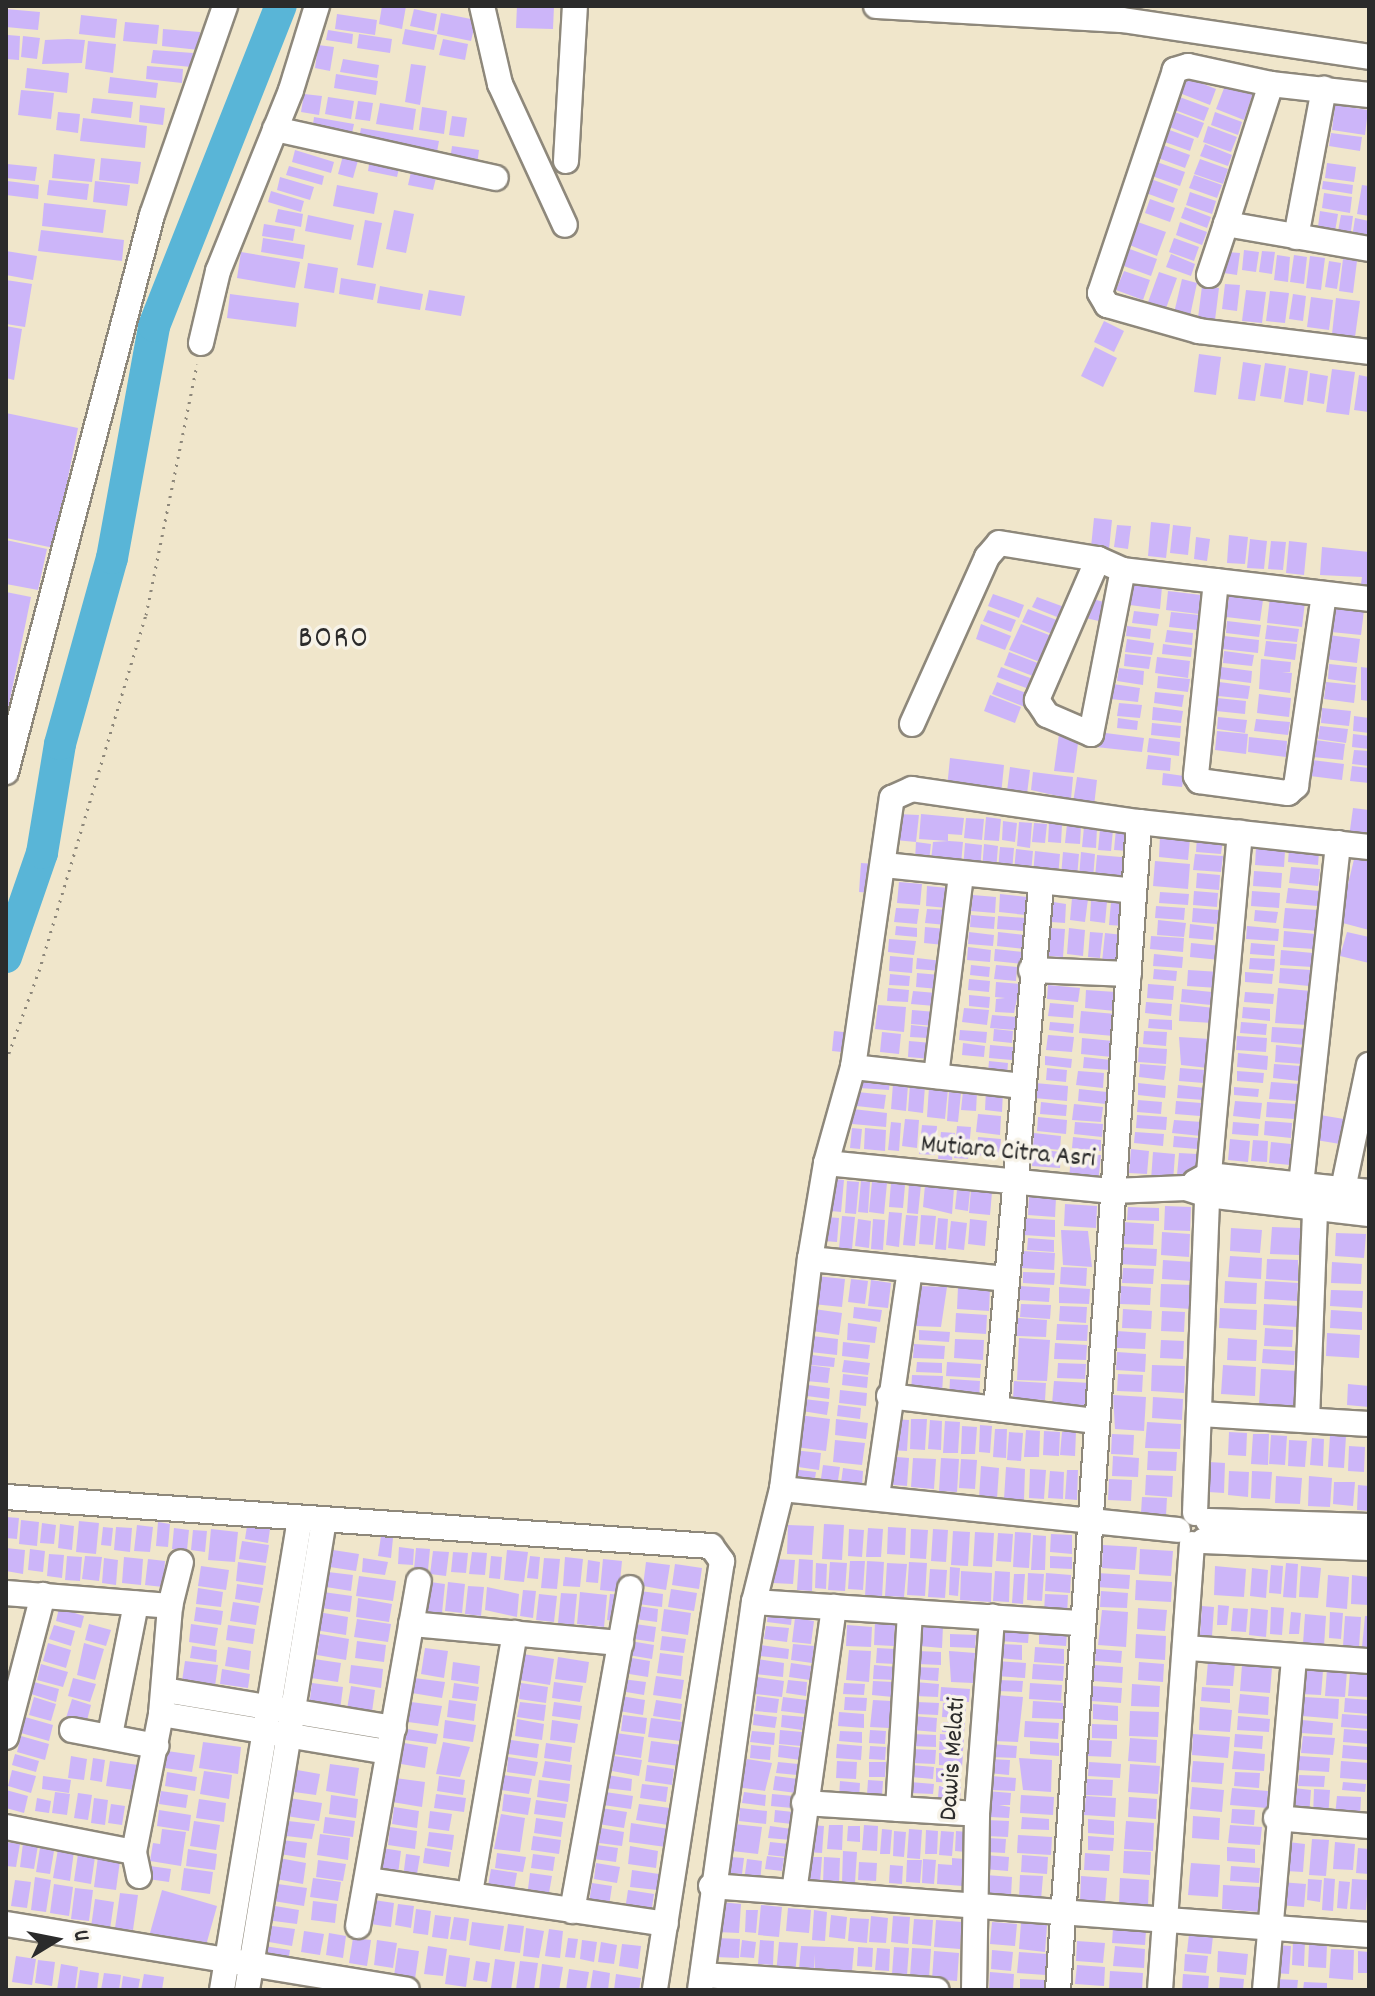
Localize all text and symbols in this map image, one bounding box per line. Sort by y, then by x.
district label: BORO [298,623,370,659]
street label: Mutiara Citra Asri [919,1130,1097,1176]
street label: Dawis Melati [934,1696,974,1822]
north arrow [16,1900,96,1980]
text: U [64,1928,96,1944]

